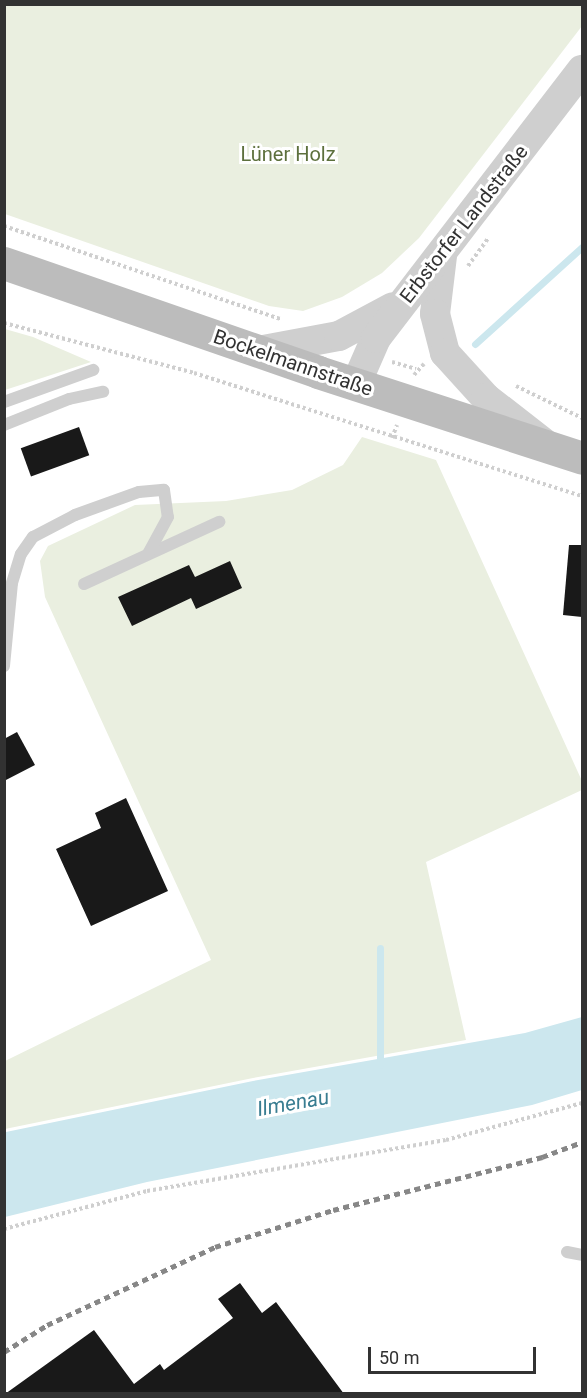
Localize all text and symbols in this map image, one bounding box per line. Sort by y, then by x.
street label: Erbstorfer Landstraße [395,140,533,308]
park label: Lüner Holz [240,142,336,166]
street label: Bockelmannstraße [210,324,376,402]
water label: Ilmenau [255,1084,331,1122]
scale bar [371,1335,539,1373]
text: 50 m [379,1347,419,1368]

